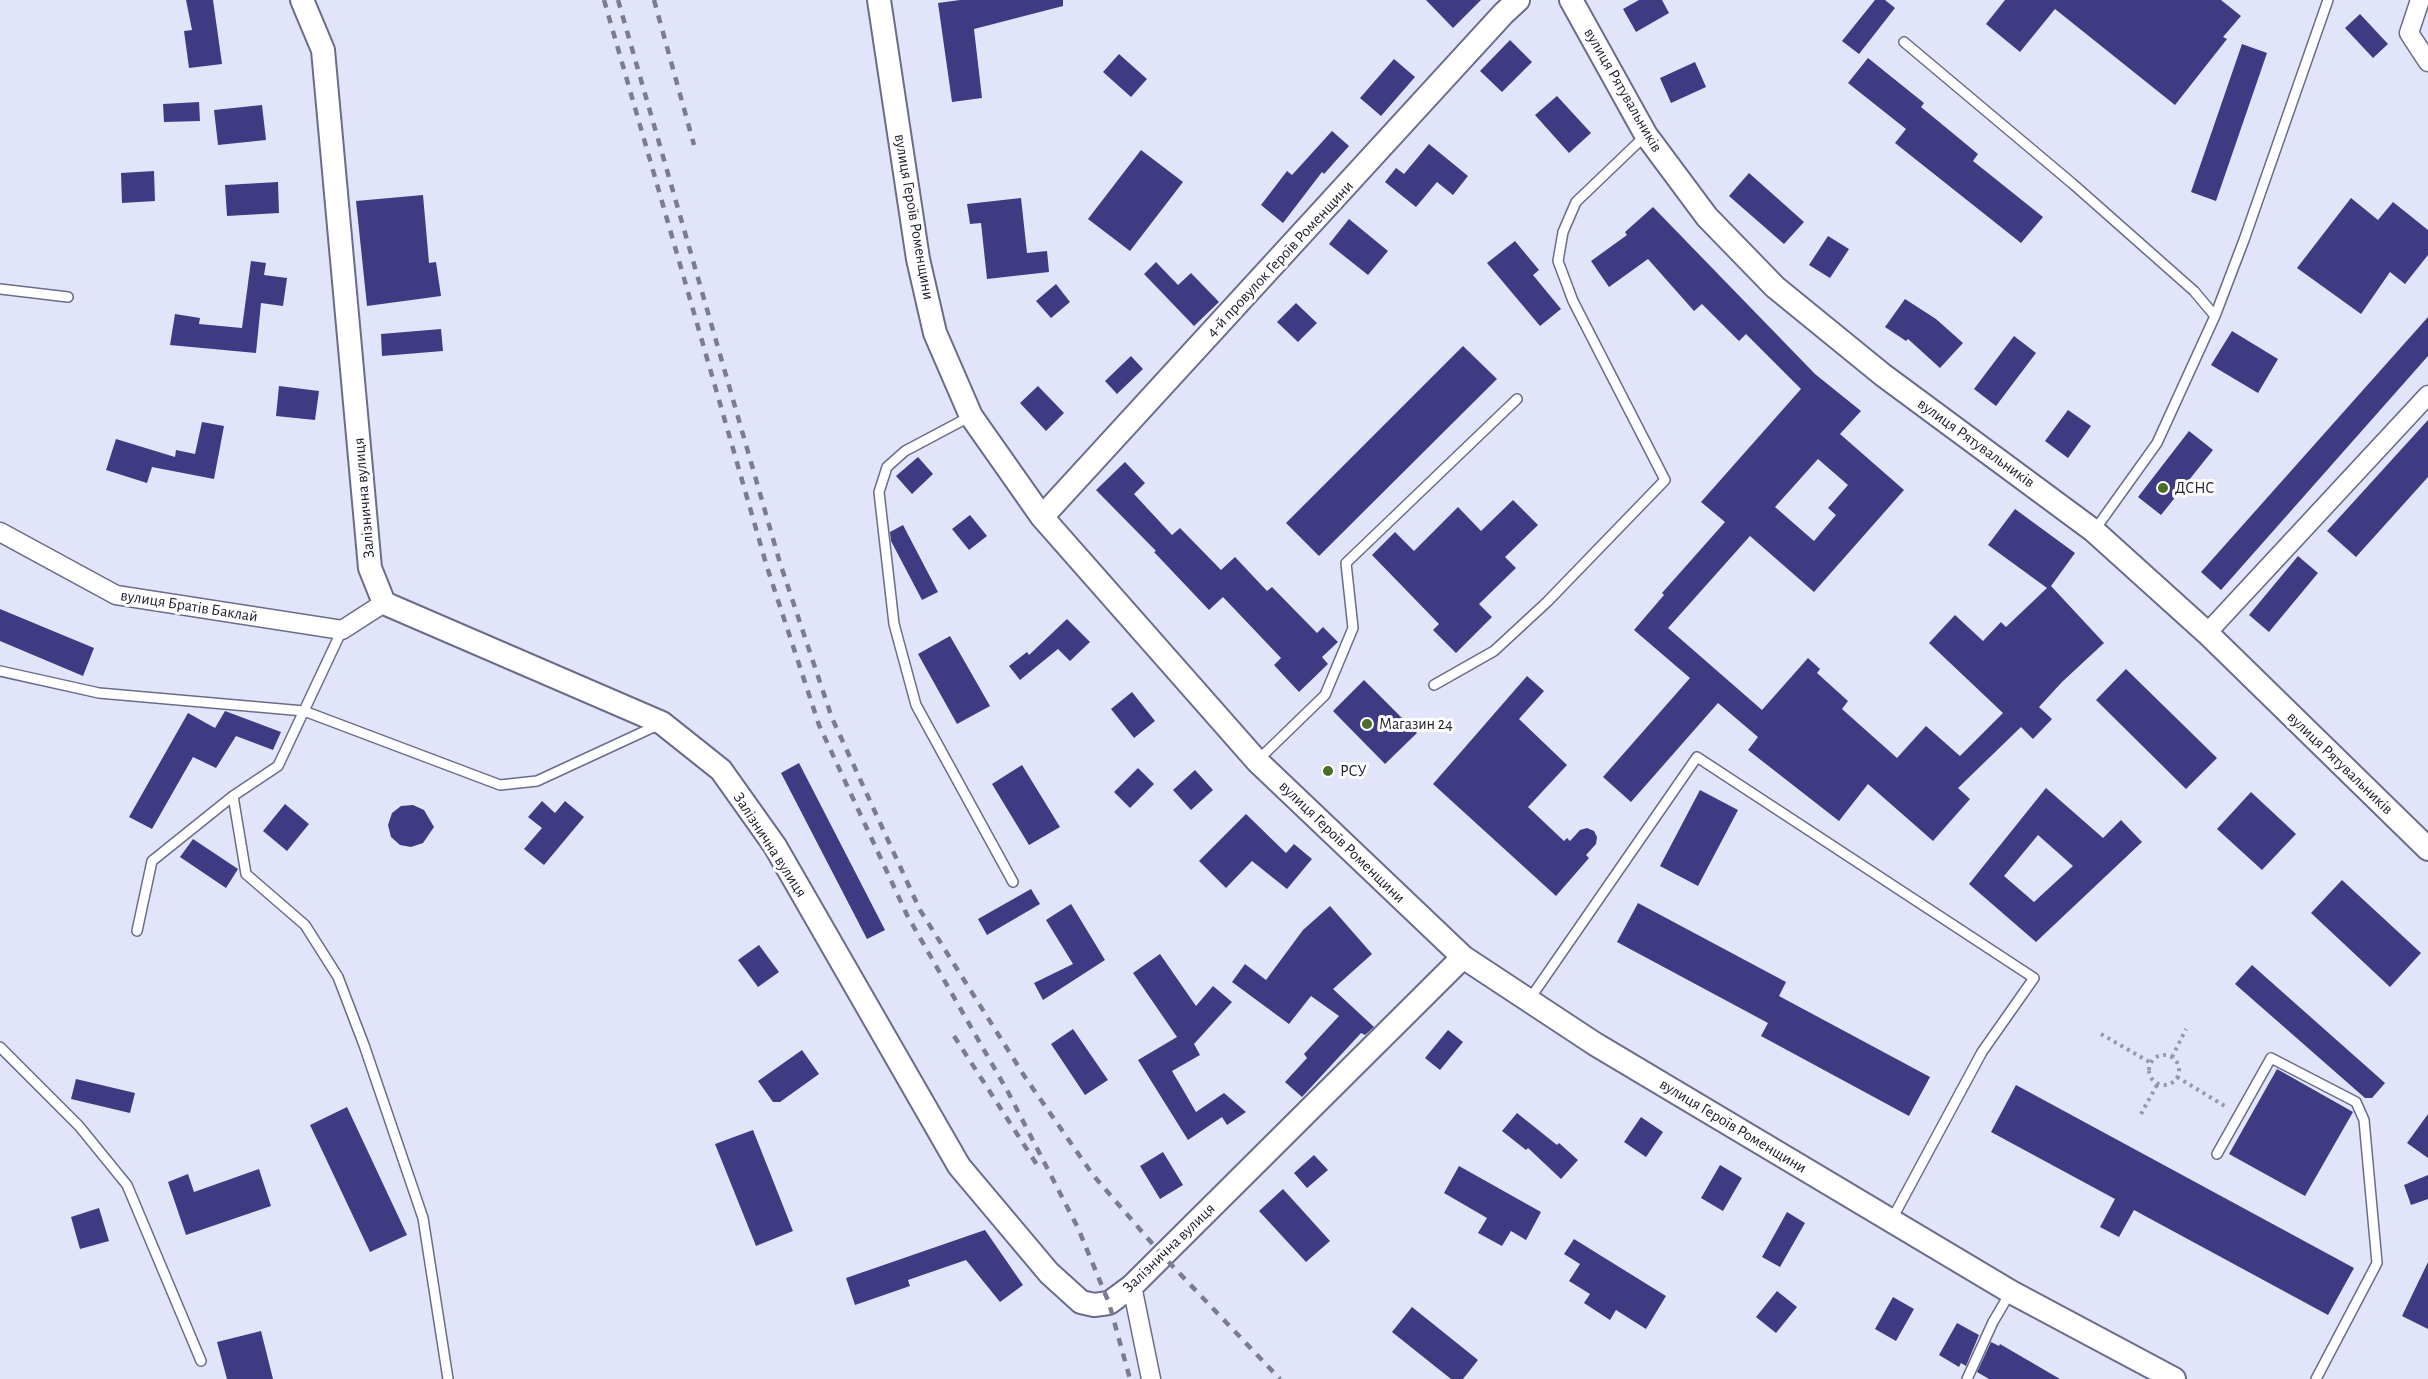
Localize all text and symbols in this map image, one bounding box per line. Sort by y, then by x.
street label: вулиця Рятувальників [1580,24,1666,156]
street label: вулиця Героїв Роменщини [890,133,938,301]
street label: 4-й провулок Героїв Роменщини [1202,177,1358,341]
street label: вулиця Рятувальників [1914,394,2038,492]
street label: Залізнична вулиця [349,437,379,559]
place label: ДСНС [2175,478,2214,498]
marker: ДСНС [2156,481,2170,495]
street label: вулиця Братів Баклай [119,586,259,626]
street label: вулиця Рятувальників [2283,707,2397,819]
place label: Магазин 24 [1379,714,1453,734]
marker: Магазин 24 [1360,717,1374,731]
place label: РСУ [1340,761,1367,781]
marker: РСУ [1321,764,1335,778]
street label: вулиця Героїв Роменщини [1275,777,1409,907]
street label: Залізнична вулиця [729,789,811,901]
street label: вулиця Героїв Роменщини [1656,1074,1810,1178]
street label: Залізнична вулиця [1119,1199,1219,1297]

